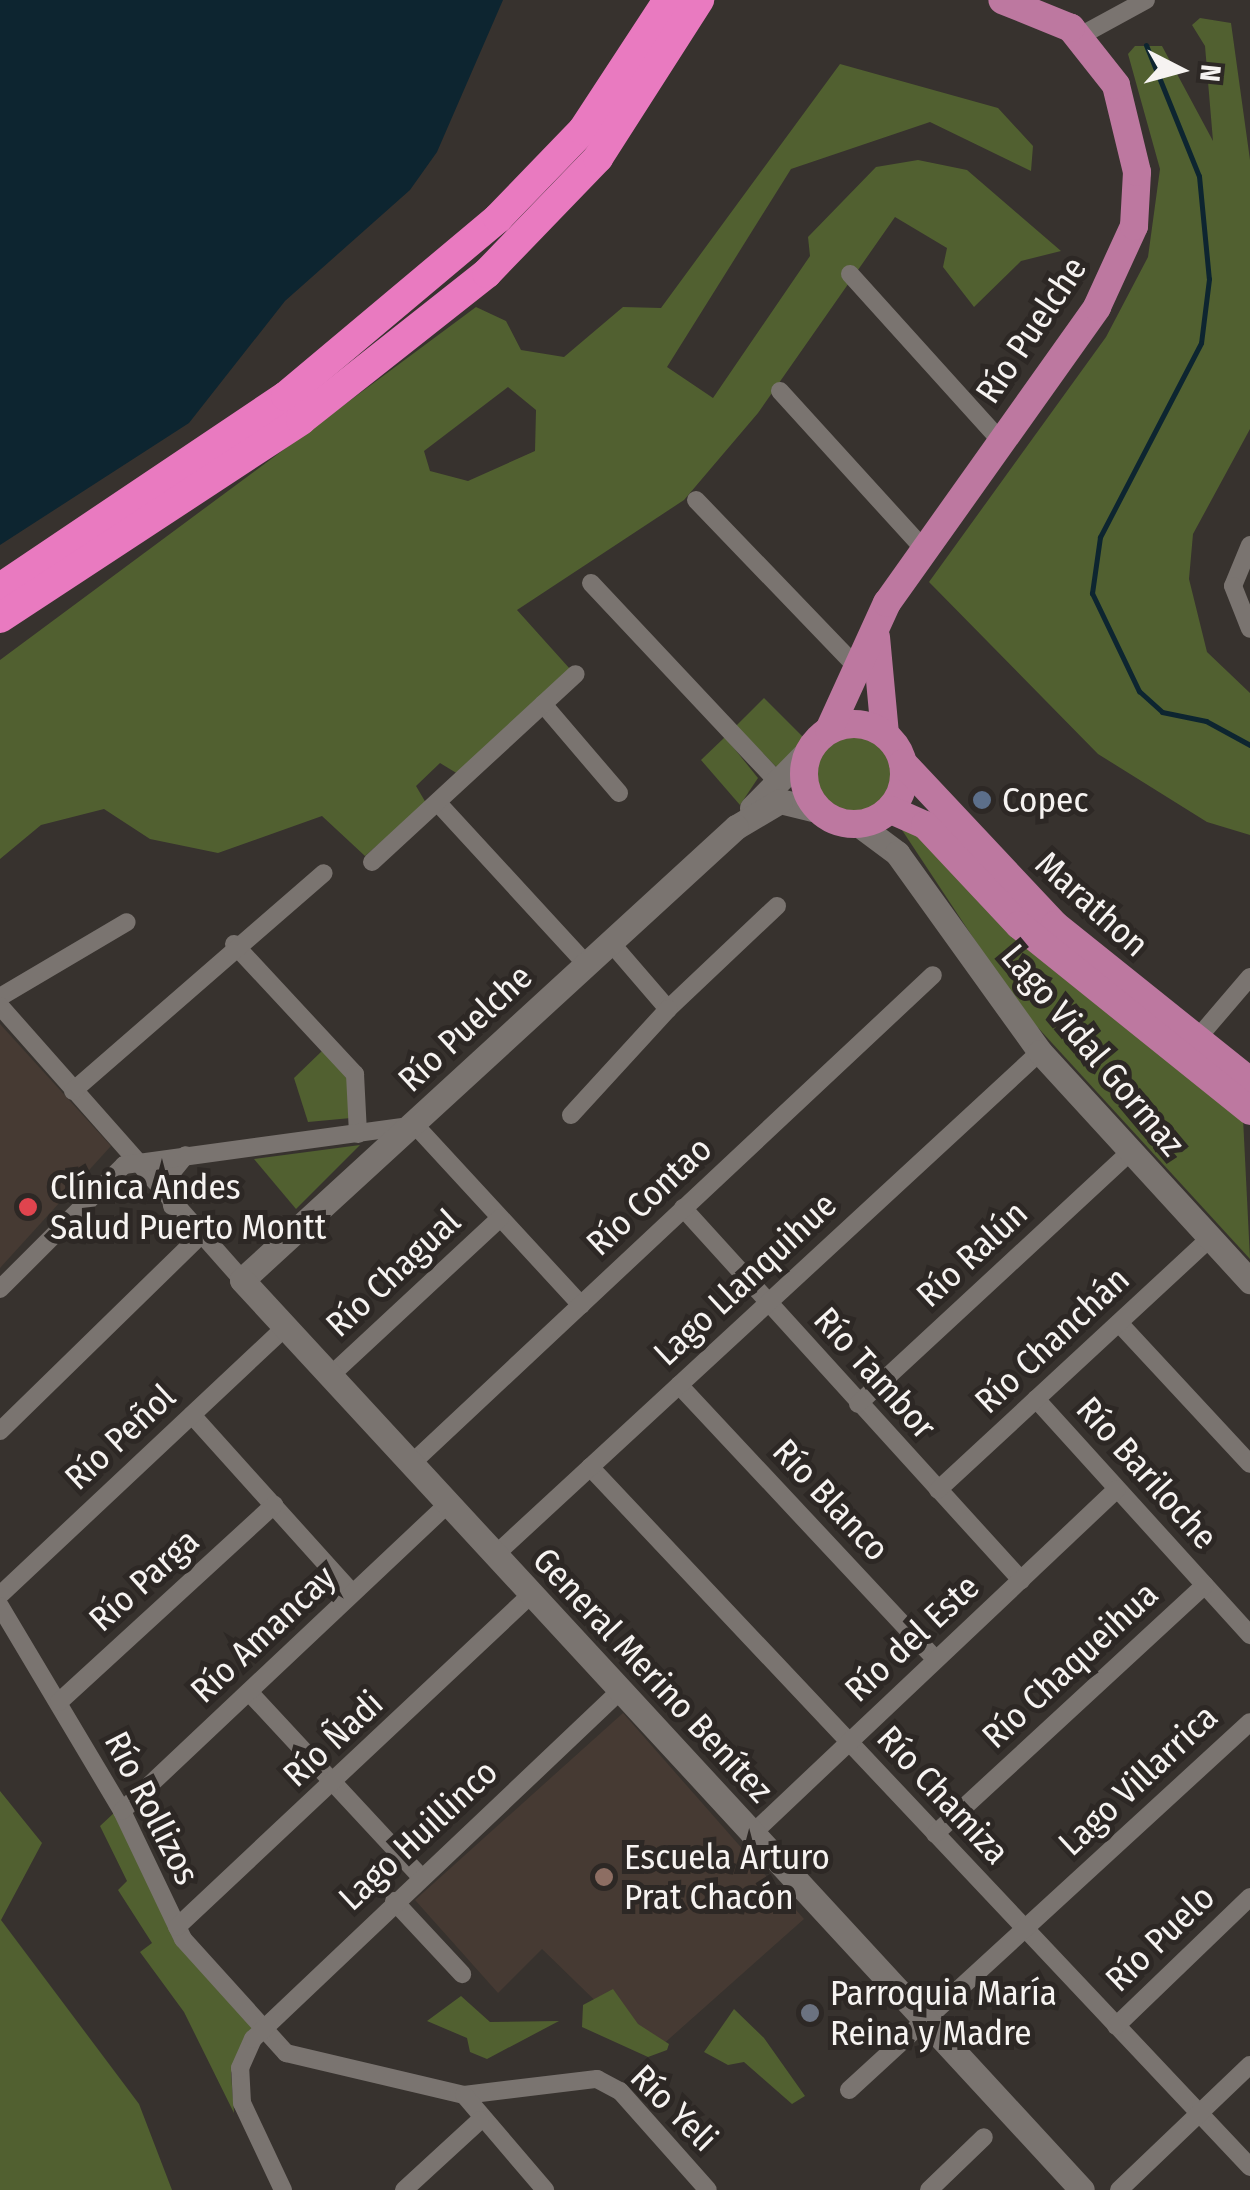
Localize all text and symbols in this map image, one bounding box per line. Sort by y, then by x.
north arrow [1130,20,1230,120]
text: N [1193,63,1228,83]
street label: Río Puelche [967,249,1095,411]
place label: Copec [1002,779,1088,821]
marker: Copec [971,789,993,811]
street label: Marathon [1027,843,1157,965]
street label: Lago Vidal Gormaz [992,936,1194,1164]
street label: Río Puelche [389,956,541,1100]
street label: Río Contao [578,1128,720,1264]
place label: Clínica Andes Salud Puerto Montt [50,1166,326,1248]
street label: Lago Llanquihue [645,1184,845,1374]
street label: Río Ralún [908,1192,1036,1316]
marker: Clínica Andes Salud Puerto Montt [15,1194,41,1220]
street label: Río Chagual [317,1200,469,1346]
street label: Río Chanchán [966,1258,1138,1422]
street label: Río Tambor [805,1299,945,1447]
street label: Río Peñol [56,1376,184,1498]
street label: Río Bariloche [1068,1388,1226,1558]
street label: Río Blanco [764,1430,898,1570]
street label: Río Parga [81,1520,207,1640]
street label: General Merino Benítez [524,1539,782,1811]
street label: Río Amancay [182,1556,344,1712]
street label: Río del Este [836,1566,988,1710]
street label: Río Chaqueihua [974,1573,1166,1757]
street label: Río Ñadi [275,1683,391,1795]
street label: Lago Villarrica [1050,1696,1226,1864]
street label: Río Chamiza [868,1717,1018,1873]
street label: Río Rollizos [96,1725,208,1891]
street label: Lago Huillinco [330,1751,506,1919]
place label: Escuela Arturo Prat Chacón [624,1836,830,1918]
marker: Escuela Arturo Prat Chacón [593,1866,615,1888]
street label: Río Puelo [1097,1876,1223,2000]
place label: Parroquia María Reina y Madre [830,1972,1057,2054]
marker: Parroquia María Reina y Madre [799,2002,821,2024]
street label: Río Yeli [622,2056,726,2160]

